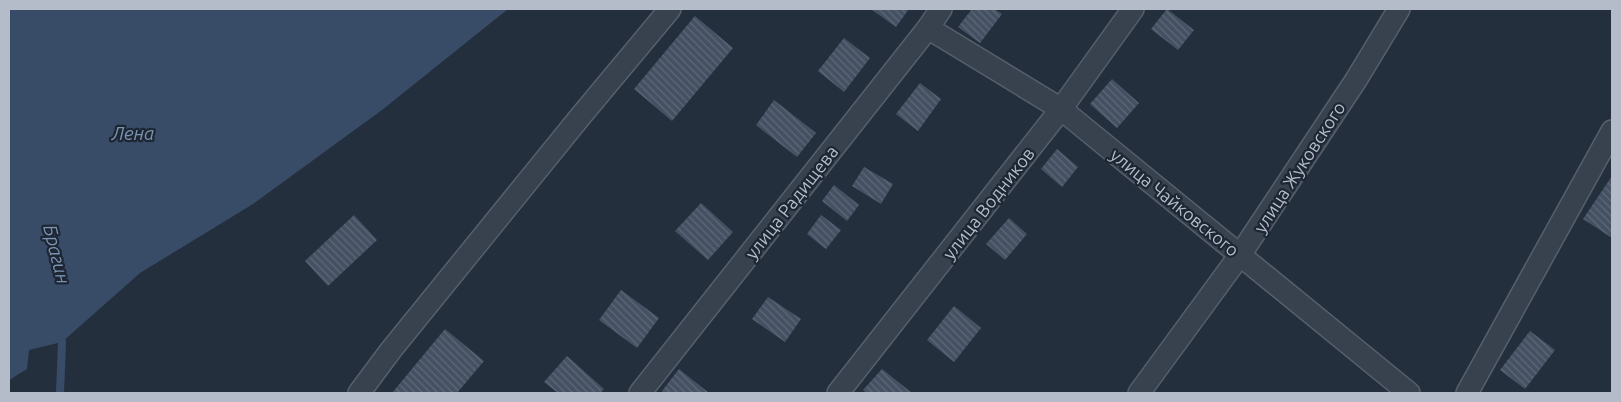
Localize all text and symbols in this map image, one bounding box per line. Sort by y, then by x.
street label: улица Жуковского [1249,98,1349,236]
water label: Лена [111,122,154,144]
street label: улица Радищева [741,141,841,263]
street label: улица Водников [938,143,1038,263]
street label: улица Чайковского [1107,144,1243,260]
water label: Брагин [39,222,75,286]

